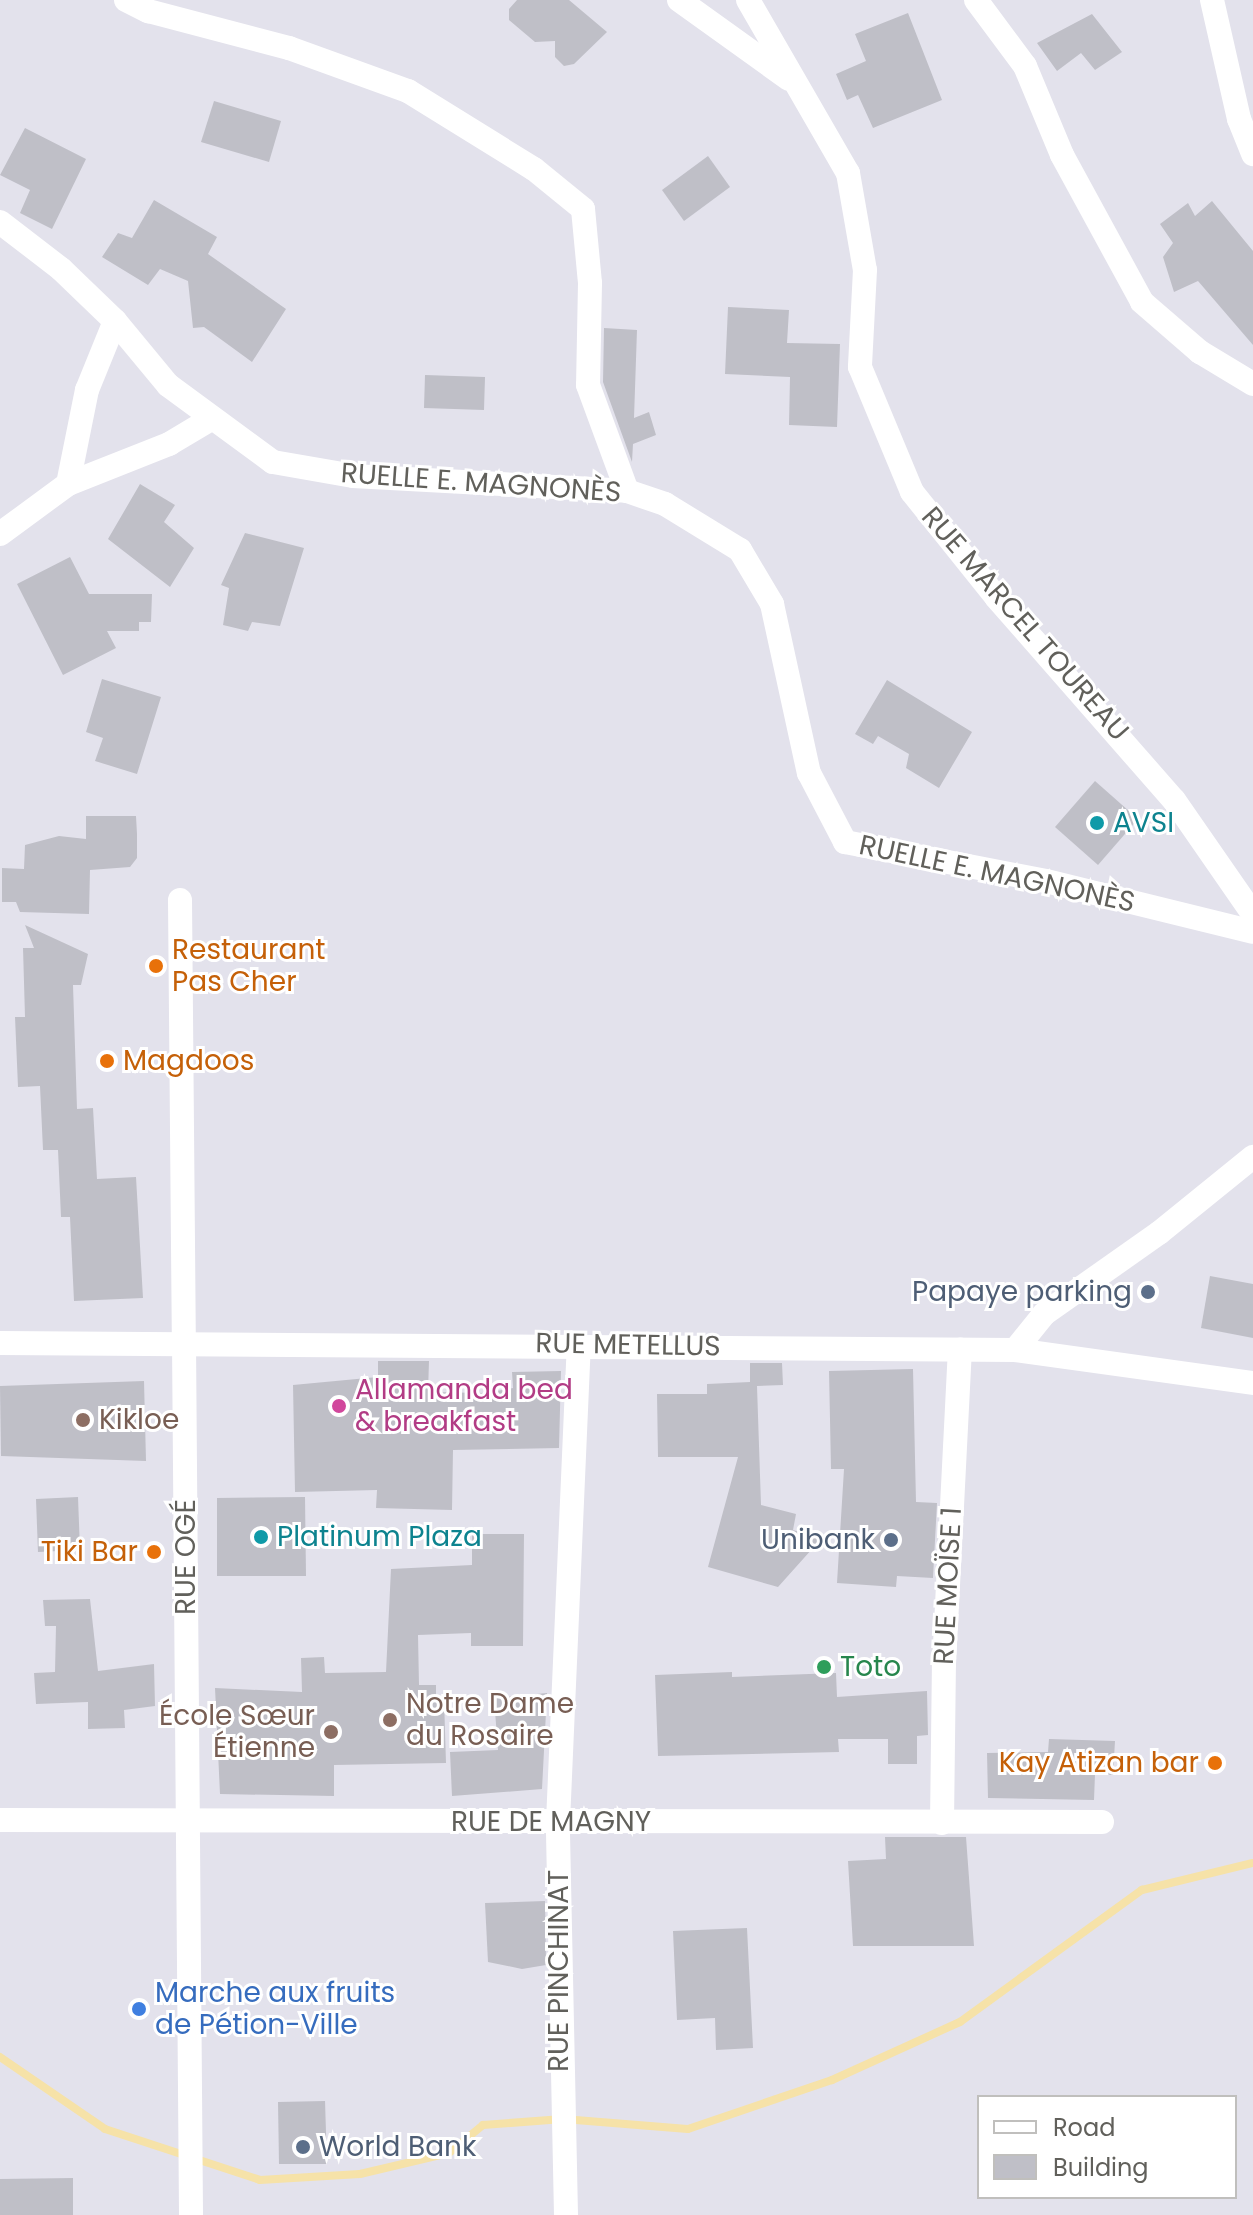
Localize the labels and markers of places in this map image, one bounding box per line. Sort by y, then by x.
place label: AVSI [1113,806,1174,840]
marker: AVSI [1088,814,1106,832]
place label: Restaurant Pas Cher [172,933,326,999]
marker: Restaurant Pas Cher [147,957,165,975]
place label: Magdoos [123,1044,254,1078]
marker: Magdoos [98,1052,116,1070]
place label: Papaye parking [912,1275,1132,1309]
marker: Papaye parking [1139,1283,1157,1301]
place label: Allamanda bed & breakfast [355,1373,573,1439]
marker: Allamanda bed & breakfast [330,1397,348,1415]
place label: Kikloe [99,1403,179,1437]
marker: Kikloe [74,1411,92,1429]
place label: Platinum Plaza [277,1520,482,1554]
place label: Unibank [761,1523,875,1557]
marker: Platinum Plaza [252,1528,270,1546]
marker: Unibank [882,1531,900,1549]
place label: Tiki Bar [41,1535,138,1569]
marker: Tiki Bar [145,1543,163,1561]
place label: Toto [840,1650,901,1684]
marker: Toto [815,1658,833,1676]
place label: Notre Dame du Rosaire [406,1687,574,1753]
place label: École Sœur Étienne [159,1699,315,1765]
marker: Notre Dame du Rosaire [381,1711,399,1729]
marker: École Sœur Étienne [322,1723,340,1741]
place label: Kay Atizan bar [999,1746,1199,1780]
marker: Kay Atizan bar [1206,1754,1224,1772]
place label: Marche aux fruits de Pétion-Ville [155,1976,395,2042]
marker: Marche aux fruits de Pétion-Ville [130,2000,148,2018]
place label: World Bank [319,2130,476,2164]
marker: World Bank [294,2138,312,2156]

